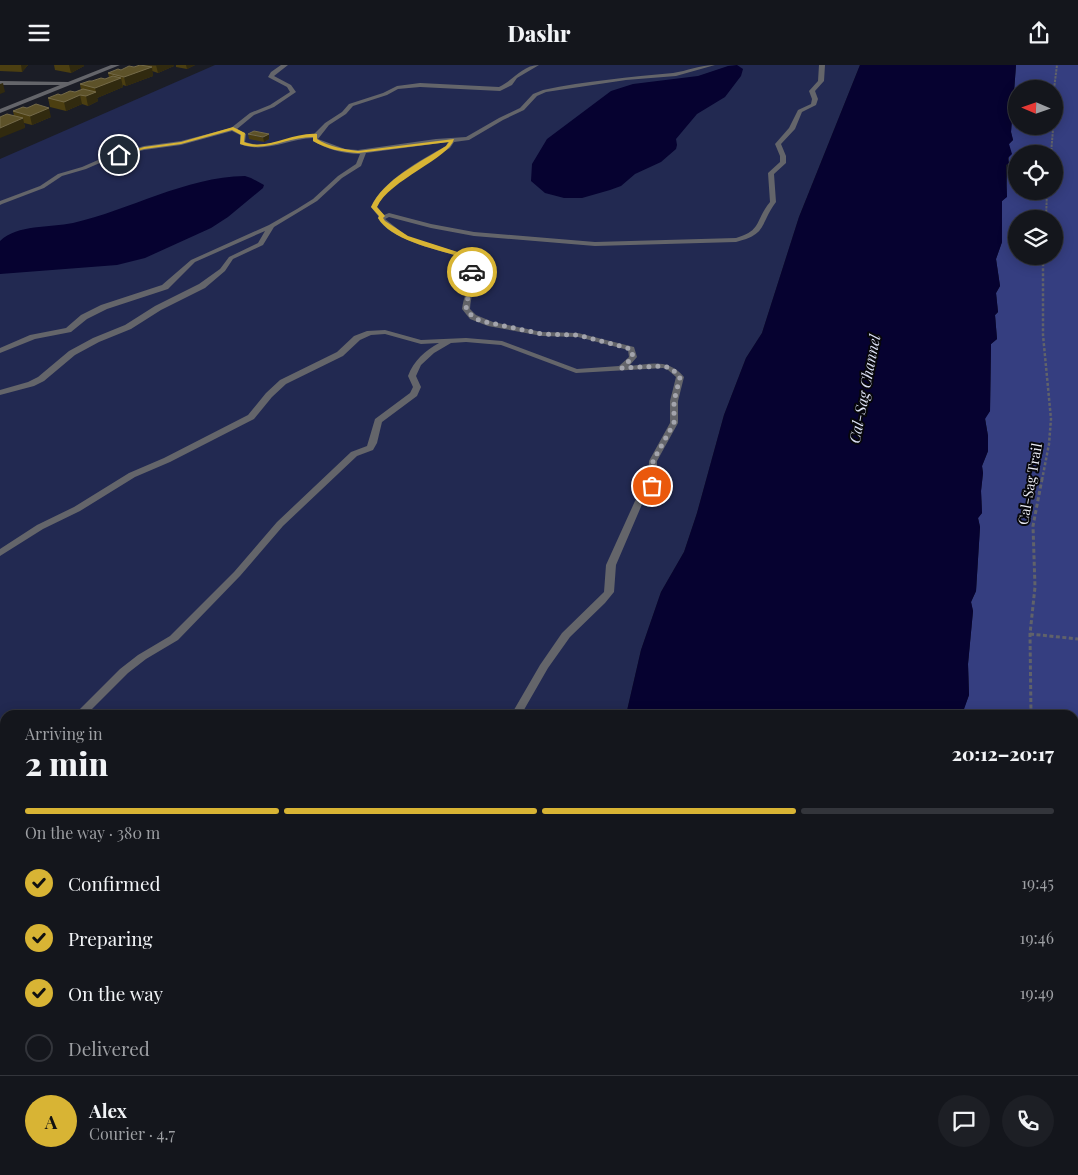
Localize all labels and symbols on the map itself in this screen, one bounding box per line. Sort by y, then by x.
north arrow [1008,80,1062,135]
pin [98,134,140,176]
courier [447,247,497,297]
water label: Cal-Sag Channel [844,332,885,445]
street label: Cal-Sag Trail [1013,442,1046,526]
pin [631,465,673,507]

